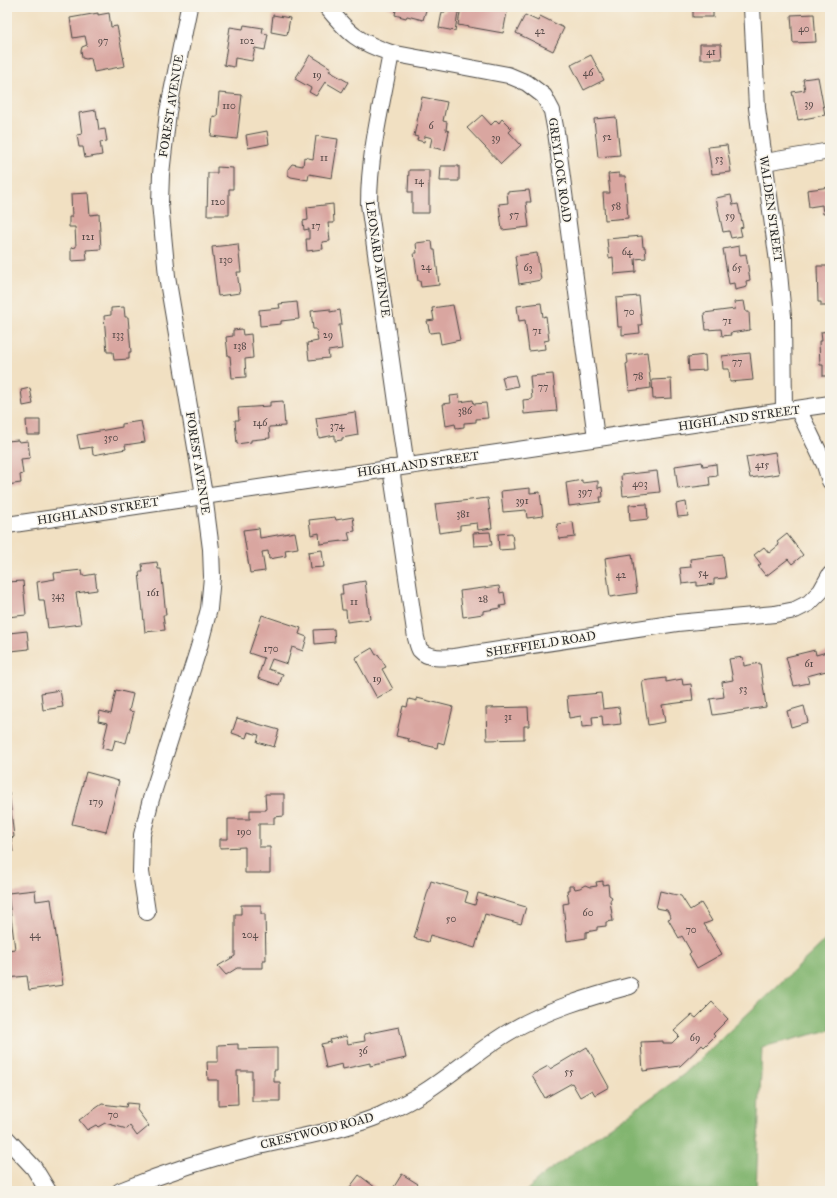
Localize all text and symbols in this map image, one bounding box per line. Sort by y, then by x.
house number: 40 [798,23,810,35]
house number: 42 [535,25,545,37]
house number: 97 [98,35,108,47]
house number: 102 [240,35,254,47]
house number: 41 [706,46,716,58]
street label: FOREST AVENUE [156,53,186,158]
house number: 46 [583,67,594,79]
house number: 19 [312,69,322,81]
house number: 39 [804,98,814,110]
house number: 110 [222,100,236,112]
street label: GREYLOCK ROAD [546,117,574,223]
house number: 6 [428,120,434,132]
house number: 52 [602,131,612,143]
house number: 39 [491,132,501,144]
house number: 11 [320,152,328,164]
house number: 53 [715,153,723,165]
street label: WALDEN STREET [757,155,785,263]
house number: 14 [414,175,424,187]
house number: 120 [211,196,226,208]
street label: LEONARD AVENUE [363,200,393,319]
house number: 58 [611,200,621,212]
house number: 57 [509,209,519,221]
house number: 59 [725,210,735,222]
house number: 17 [311,220,321,232]
house number: 121 [82,231,94,243]
house number: 64 [622,246,633,258]
house number: 130 [219,254,233,266]
house number: 24 [421,261,432,273]
house number: 63 [523,262,533,274]
house number: 65 [732,262,742,274]
house number: 70 [623,306,635,318]
house number: 71 [722,315,732,327]
house number: 71 [532,325,542,337]
house number: 133 [112,329,124,341]
house number: 29 [323,329,333,341]
house number: 138 [233,340,247,352]
house number: 77 [732,356,742,368]
house number: 78 [633,370,643,382]
house number: 77 [538,381,548,393]
street label: HIGHLAND STREET [677,403,801,433]
house number: 386 [458,405,473,417]
street label: FOREST AVENUE [183,411,213,516]
house number: 146 [253,417,268,429]
house number: 374 [330,420,345,432]
house number: 350 [104,432,118,444]
street label: HIGHLAND STREET [356,449,480,479]
house number: 415 [755,459,769,471]
house number: 403 [632,478,648,490]
house number: 397 [578,486,592,498]
street label: HIGHLAND STREET [36,494,160,528]
house number: 391 [515,495,529,507]
house number: 381 [456,508,470,520]
house number: 54 [698,567,708,579]
house number: 42 [616,569,626,581]
house number: 161 [147,587,160,599]
house number: 343 [51,590,65,602]
house number: 28 [478,593,488,605]
house number: 11 [350,596,358,608]
street label: SHEFFIELD ROAD [485,628,597,660]
house number: 170 [263,643,279,655]
house number: 61 [804,658,814,670]
house number: 19 [372,673,382,685]
house number: 53 [739,683,747,695]
house number: 31 [504,711,512,723]
house number: 179 [89,796,103,808]
house number: 190 [236,826,252,838]
house number: 60 [583,907,594,919]
house number: 50 [446,913,456,925]
house number: 70 [685,924,697,936]
house number: 44 [29,929,41,941]
house number: 204 [242,929,259,941]
house number: 69 [690,1032,700,1044]
house number: 36 [358,1045,368,1057]
house number: 55 [564,1066,574,1078]
house number: 70 [107,1109,119,1121]
street label: CRESTWOOD ROAD [259,1110,375,1152]

